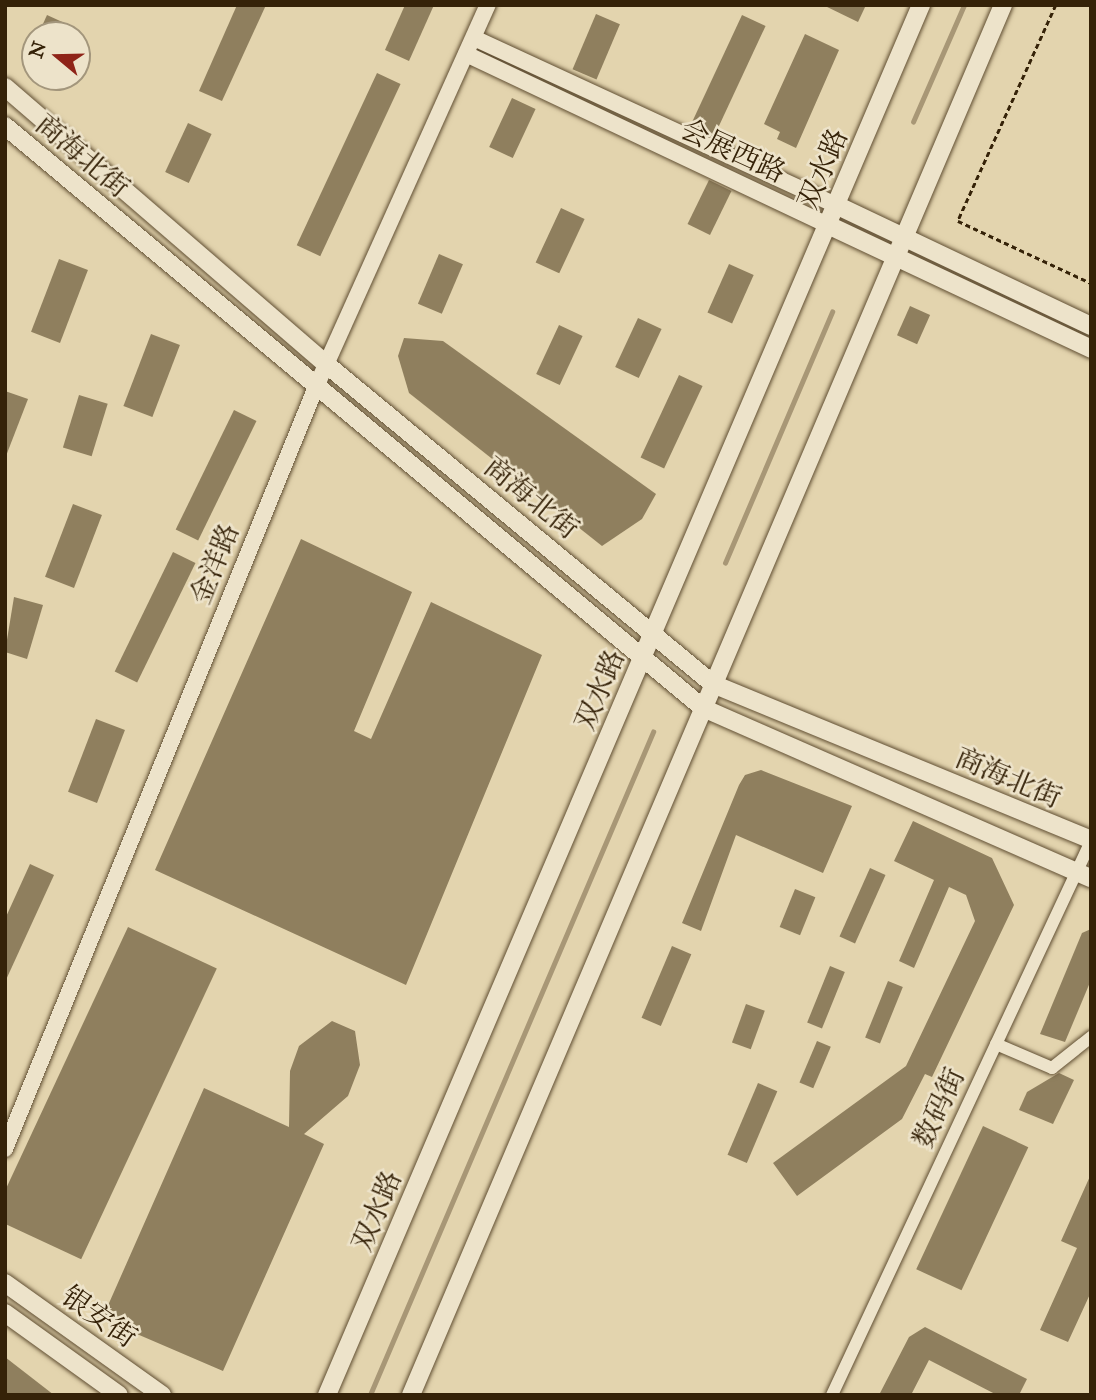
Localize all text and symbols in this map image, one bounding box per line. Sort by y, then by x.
north arrow [21,21,91,91]
text: N [24,38,51,61]
street label: 商海北街 [28,107,136,205]
street label: 会展西路 [675,112,791,190]
street label: 双水路 [791,124,855,214]
street label: 商海北街 [477,450,585,546]
street label: 金洋路 [184,519,246,609]
street label: 双水路 [568,645,632,735]
street label: 商海北街 [950,741,1066,815]
street label: 数码街 [906,1063,972,1153]
street label: 双水路 [345,1166,409,1256]
street label: 银安街 [55,1279,143,1355]

